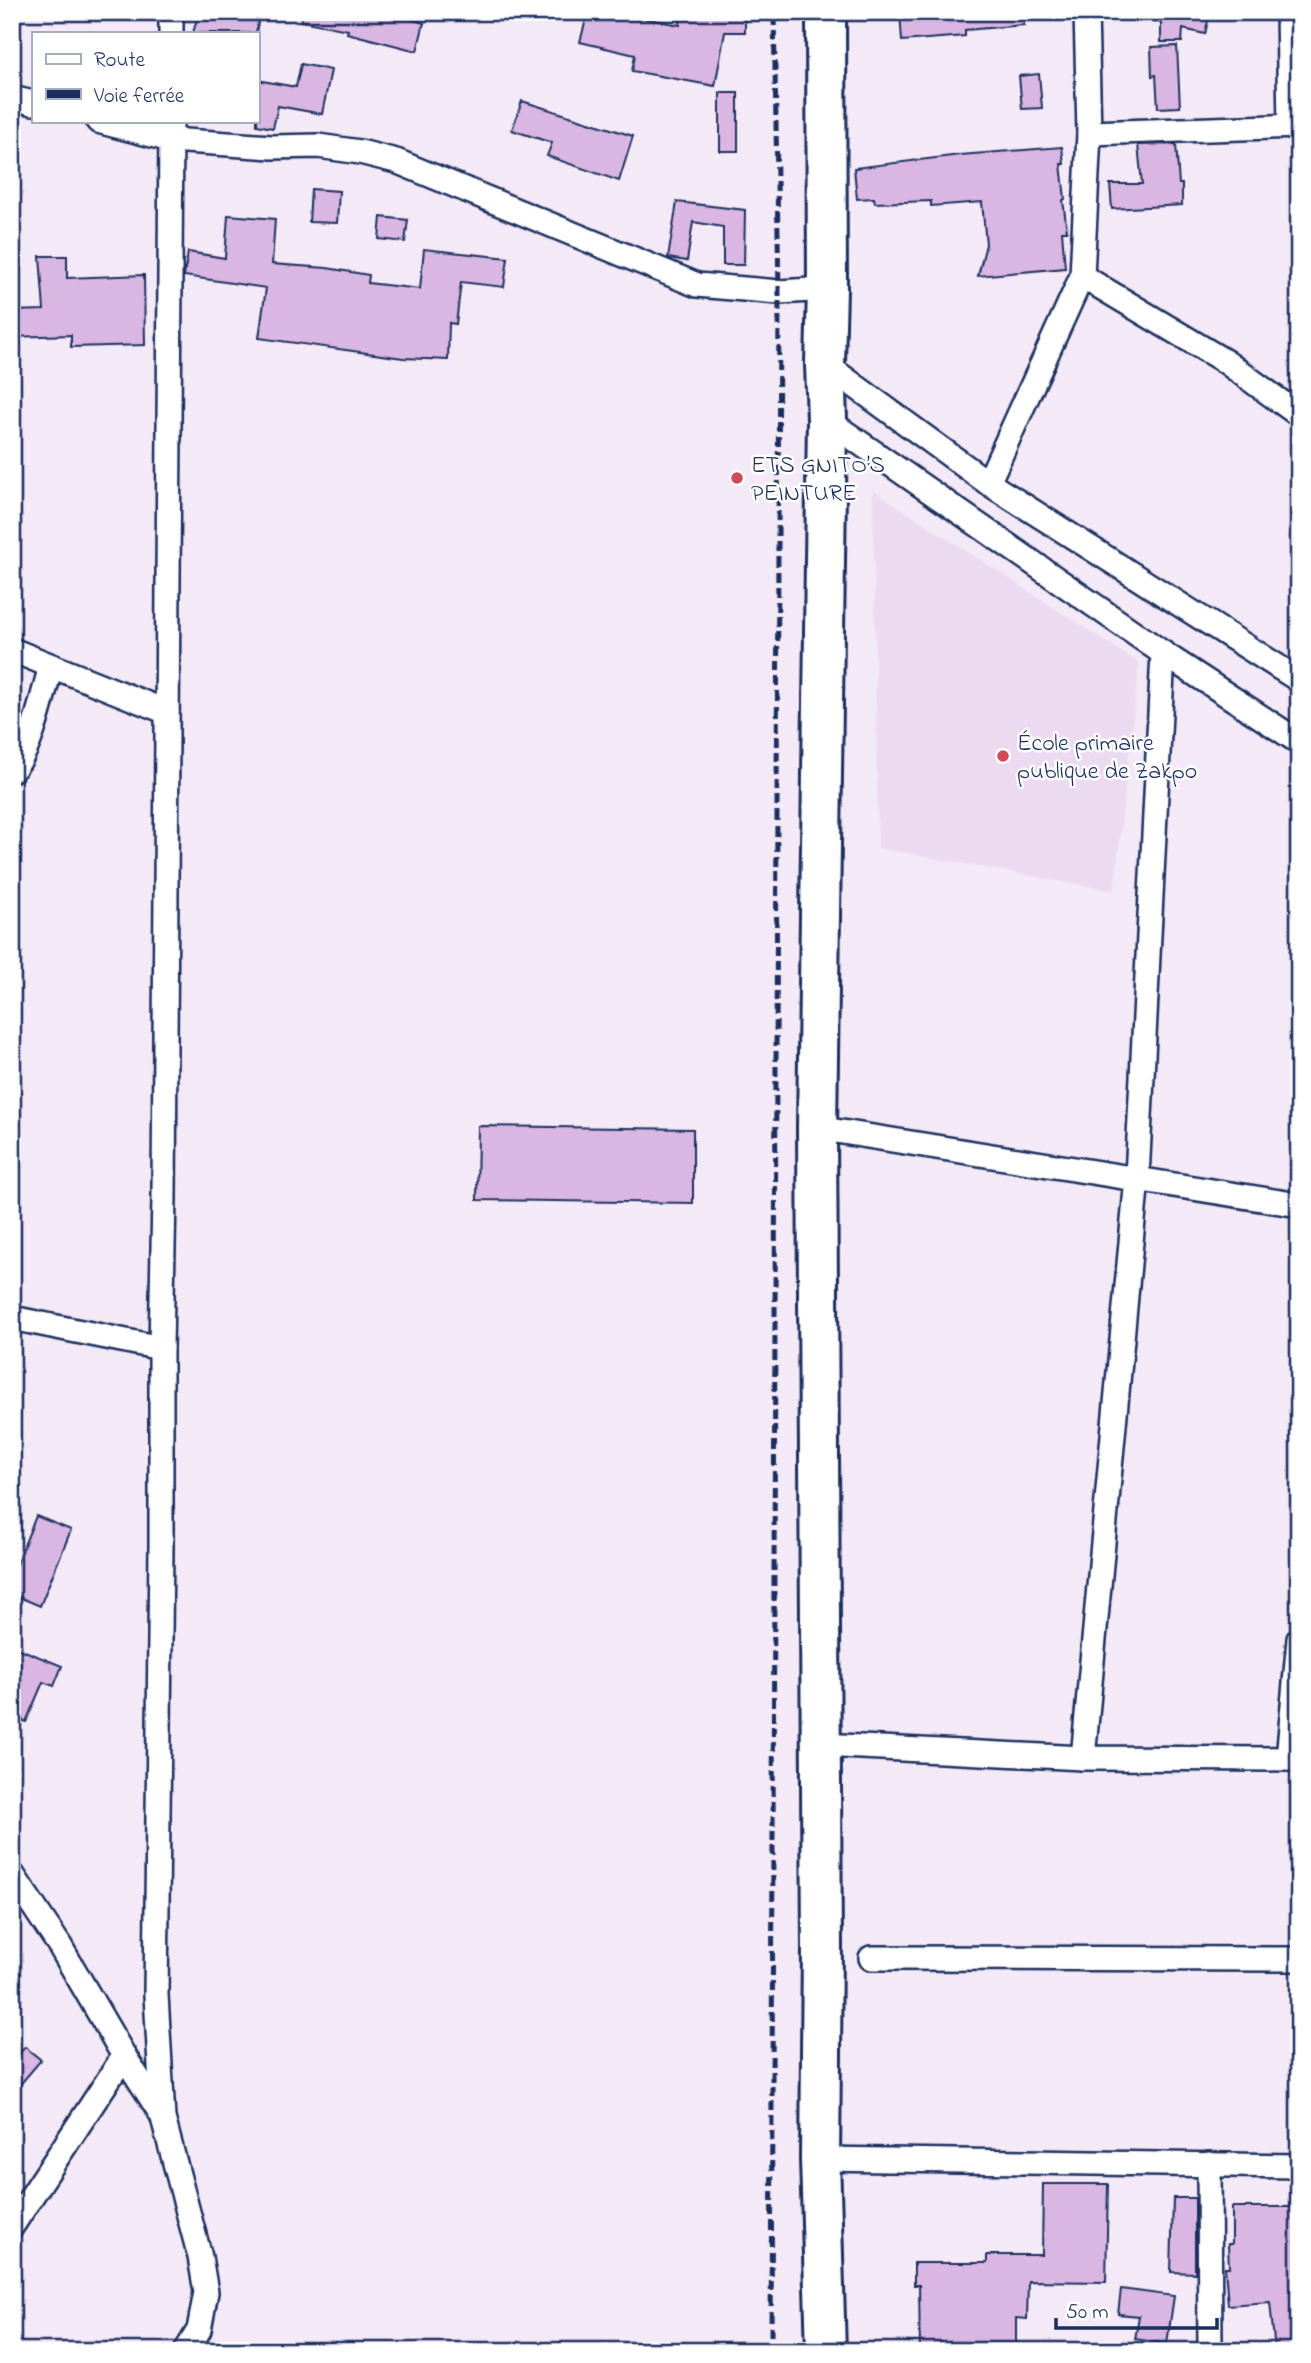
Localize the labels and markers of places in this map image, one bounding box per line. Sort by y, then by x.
place label: ETS GNITO’S PEINTURE [751,449,885,512]
marker: ETS GNITO’S PEINTURE [729,470,745,486]
place label: École primaire publique de Zakpo [1017,727,1197,790]
marker: École primaire publique de Zakpo [995,748,1011,764]

